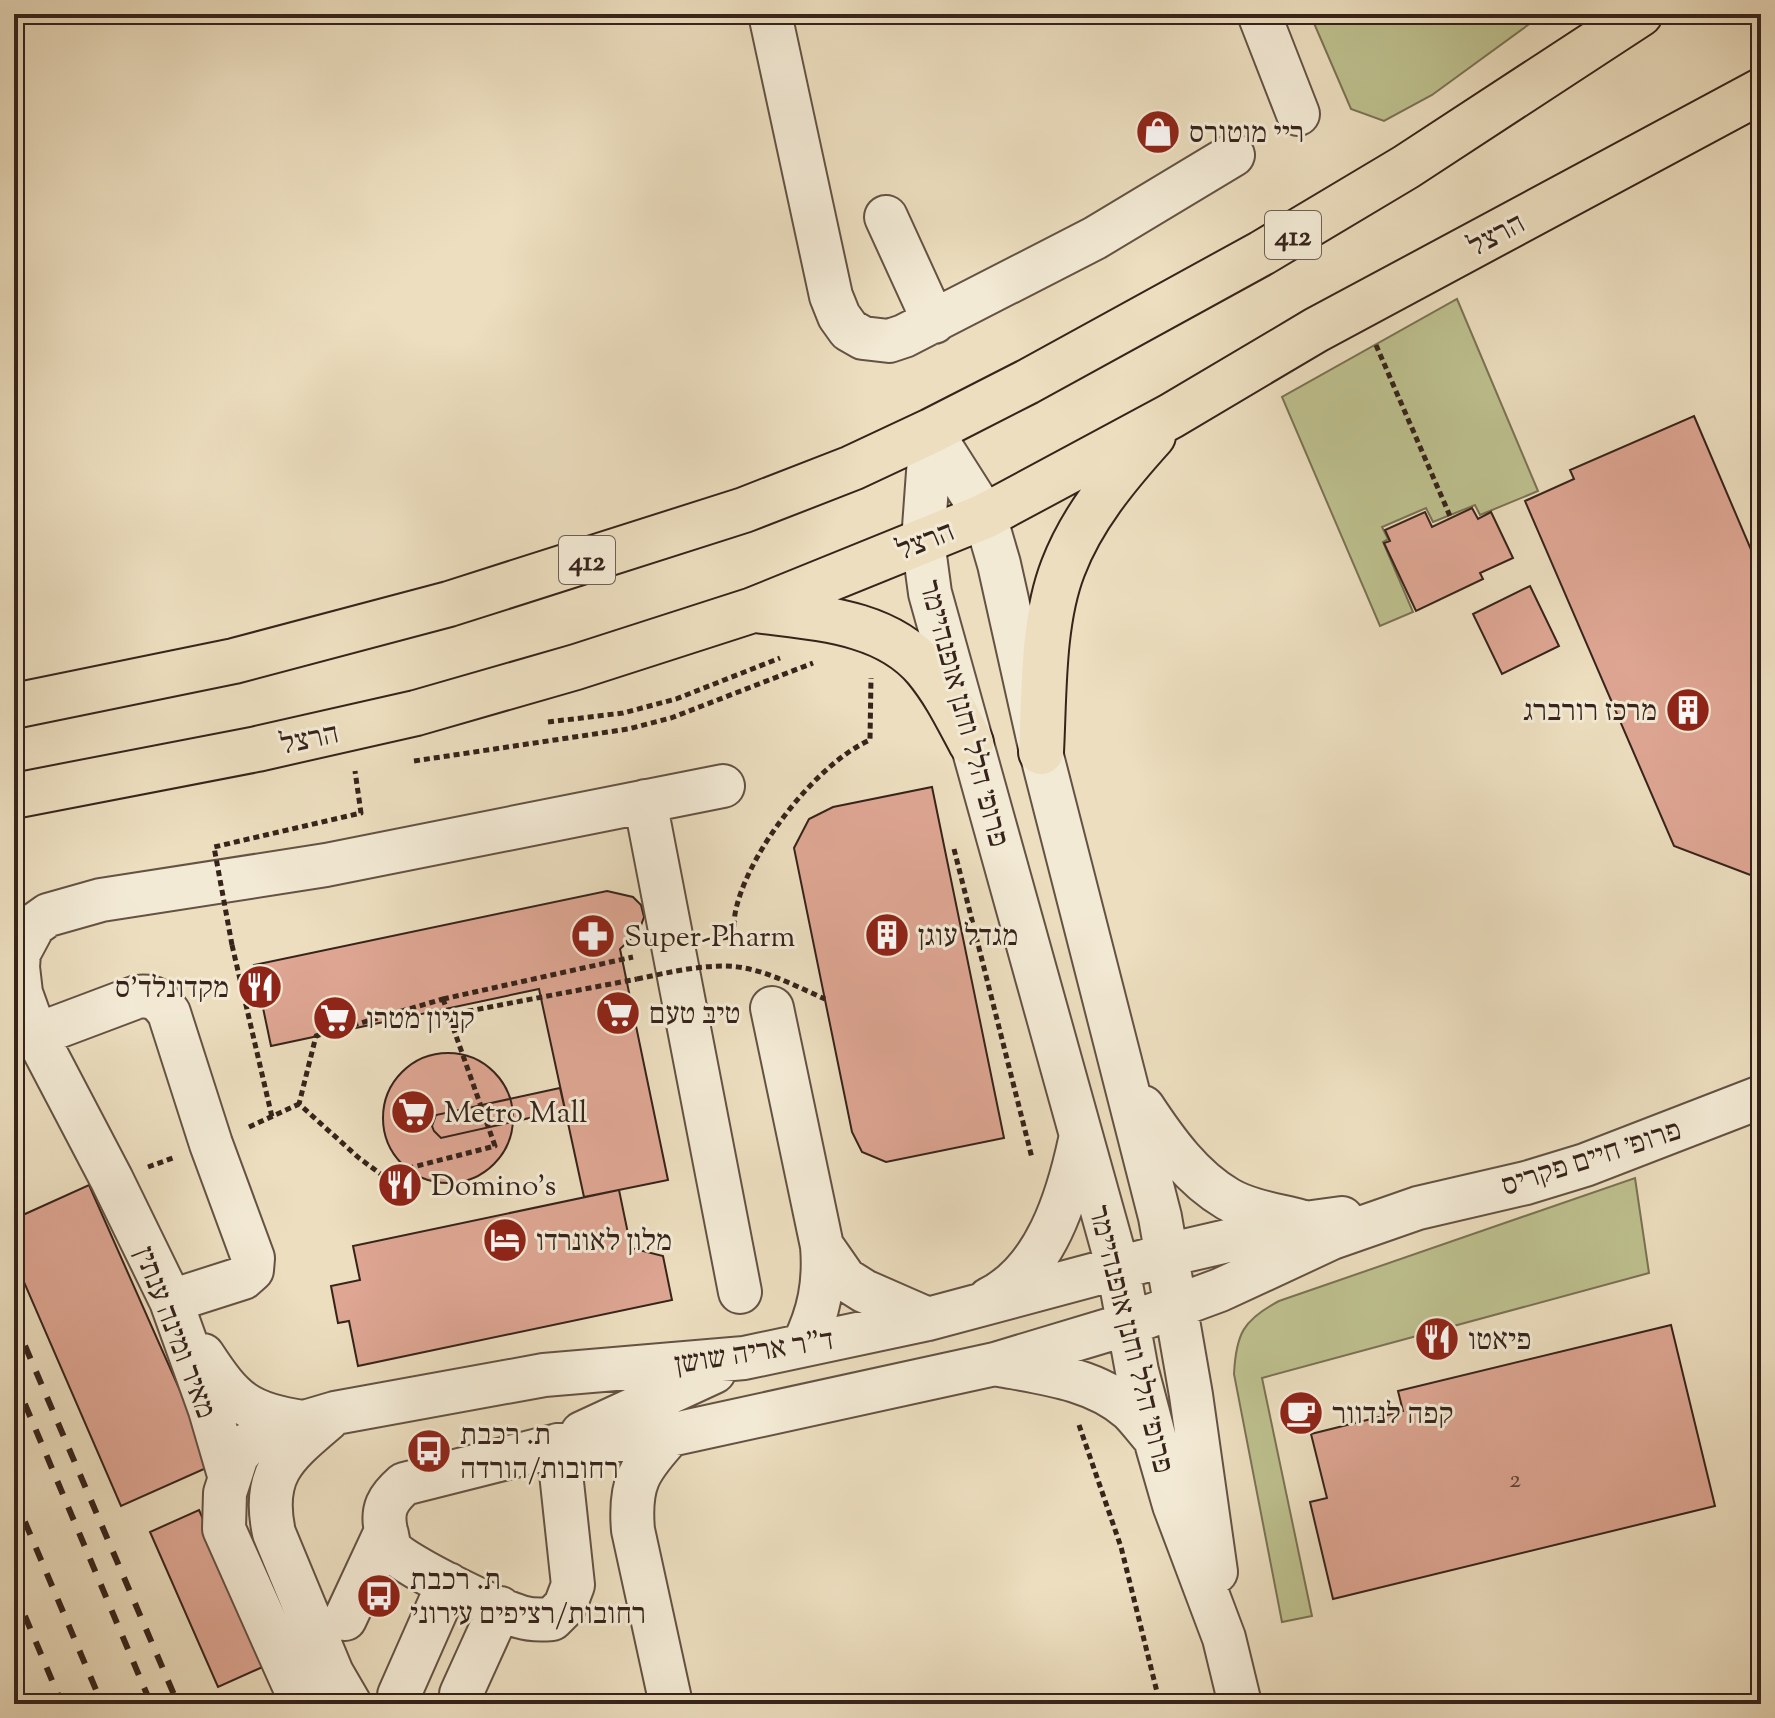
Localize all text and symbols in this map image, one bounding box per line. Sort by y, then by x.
shop icon: ריי מוטורס [1134,108,1182,156]
place label: ריי מוטורס [1189,113,1304,156]
street label: הרצל [1461,203,1533,269]
road number: 412 [1265,211,1321,259]
street label: הרצל [890,511,961,573]
road number: 412 [559,536,615,584]
street label: פרופ׳ הלל וחנן אופנהיימר [906,575,1019,852]
building icon: מרכז רורברג [1664,686,1712,734]
place label: מרכז רורברג [1523,691,1657,734]
street label: הרצל [276,713,343,768]
building icon: מגדל עוגן [863,911,911,959]
pharmacy icon: Super-Pharm [569,912,617,960]
place label: מגדל עוגן [918,916,1018,959]
place label: Super-Pharm [624,917,795,960]
restaurant icon: מקדונלד'ס [236,963,284,1011]
place label: מקדונלד'ס [115,968,229,1011]
supermarket icon: טיב טעם [594,989,642,1037]
supermarket icon: קניון מטרו [311,994,359,1042]
place label: טיב טעם [649,994,740,1037]
place label: קניון מטרו [366,999,475,1042]
supermarket icon: Metro Mall [389,1088,437,1136]
place label: Metro Mall [444,1093,587,1136]
street label: פרופ׳ חיים פקריס [1496,1110,1687,1209]
restaurant icon: Domino's [376,1161,424,1209]
place label: Domino's [431,1166,556,1209]
street label: פרופ׳ הלל וחנן אופנהיימר [1075,1201,1184,1478]
hotel icon: מלון לאונרדו [481,1216,529,1264]
place label: מלון לאונרדו [536,1221,672,1264]
street label: מאיר ומינה ענתין [121,1241,226,1425]
restaurant icon: פיאטו [1413,1315,1461,1363]
street label: ד"ר אריה שושן [672,1320,837,1387]
place label: פיאטו [1468,1320,1531,1363]
cafe icon: קפה לנדוור [1277,1389,1325,1437]
place label: קפה לנדוור [1332,1394,1453,1437]
place label: ת. רכבת רחובות/הורדה [460,1415,619,1492]
bus stop icon: ת. רכבת רחובות/הורדה [405,1427,453,1475]
house number: 2 [1509,1462,1521,1499]
place label: ת. רכבת רחובות/רציפים עירוני [410,1560,646,1637]
bus stop icon: ת. רכבת רחובות/רציפים עירוני [355,1572,403,1620]

